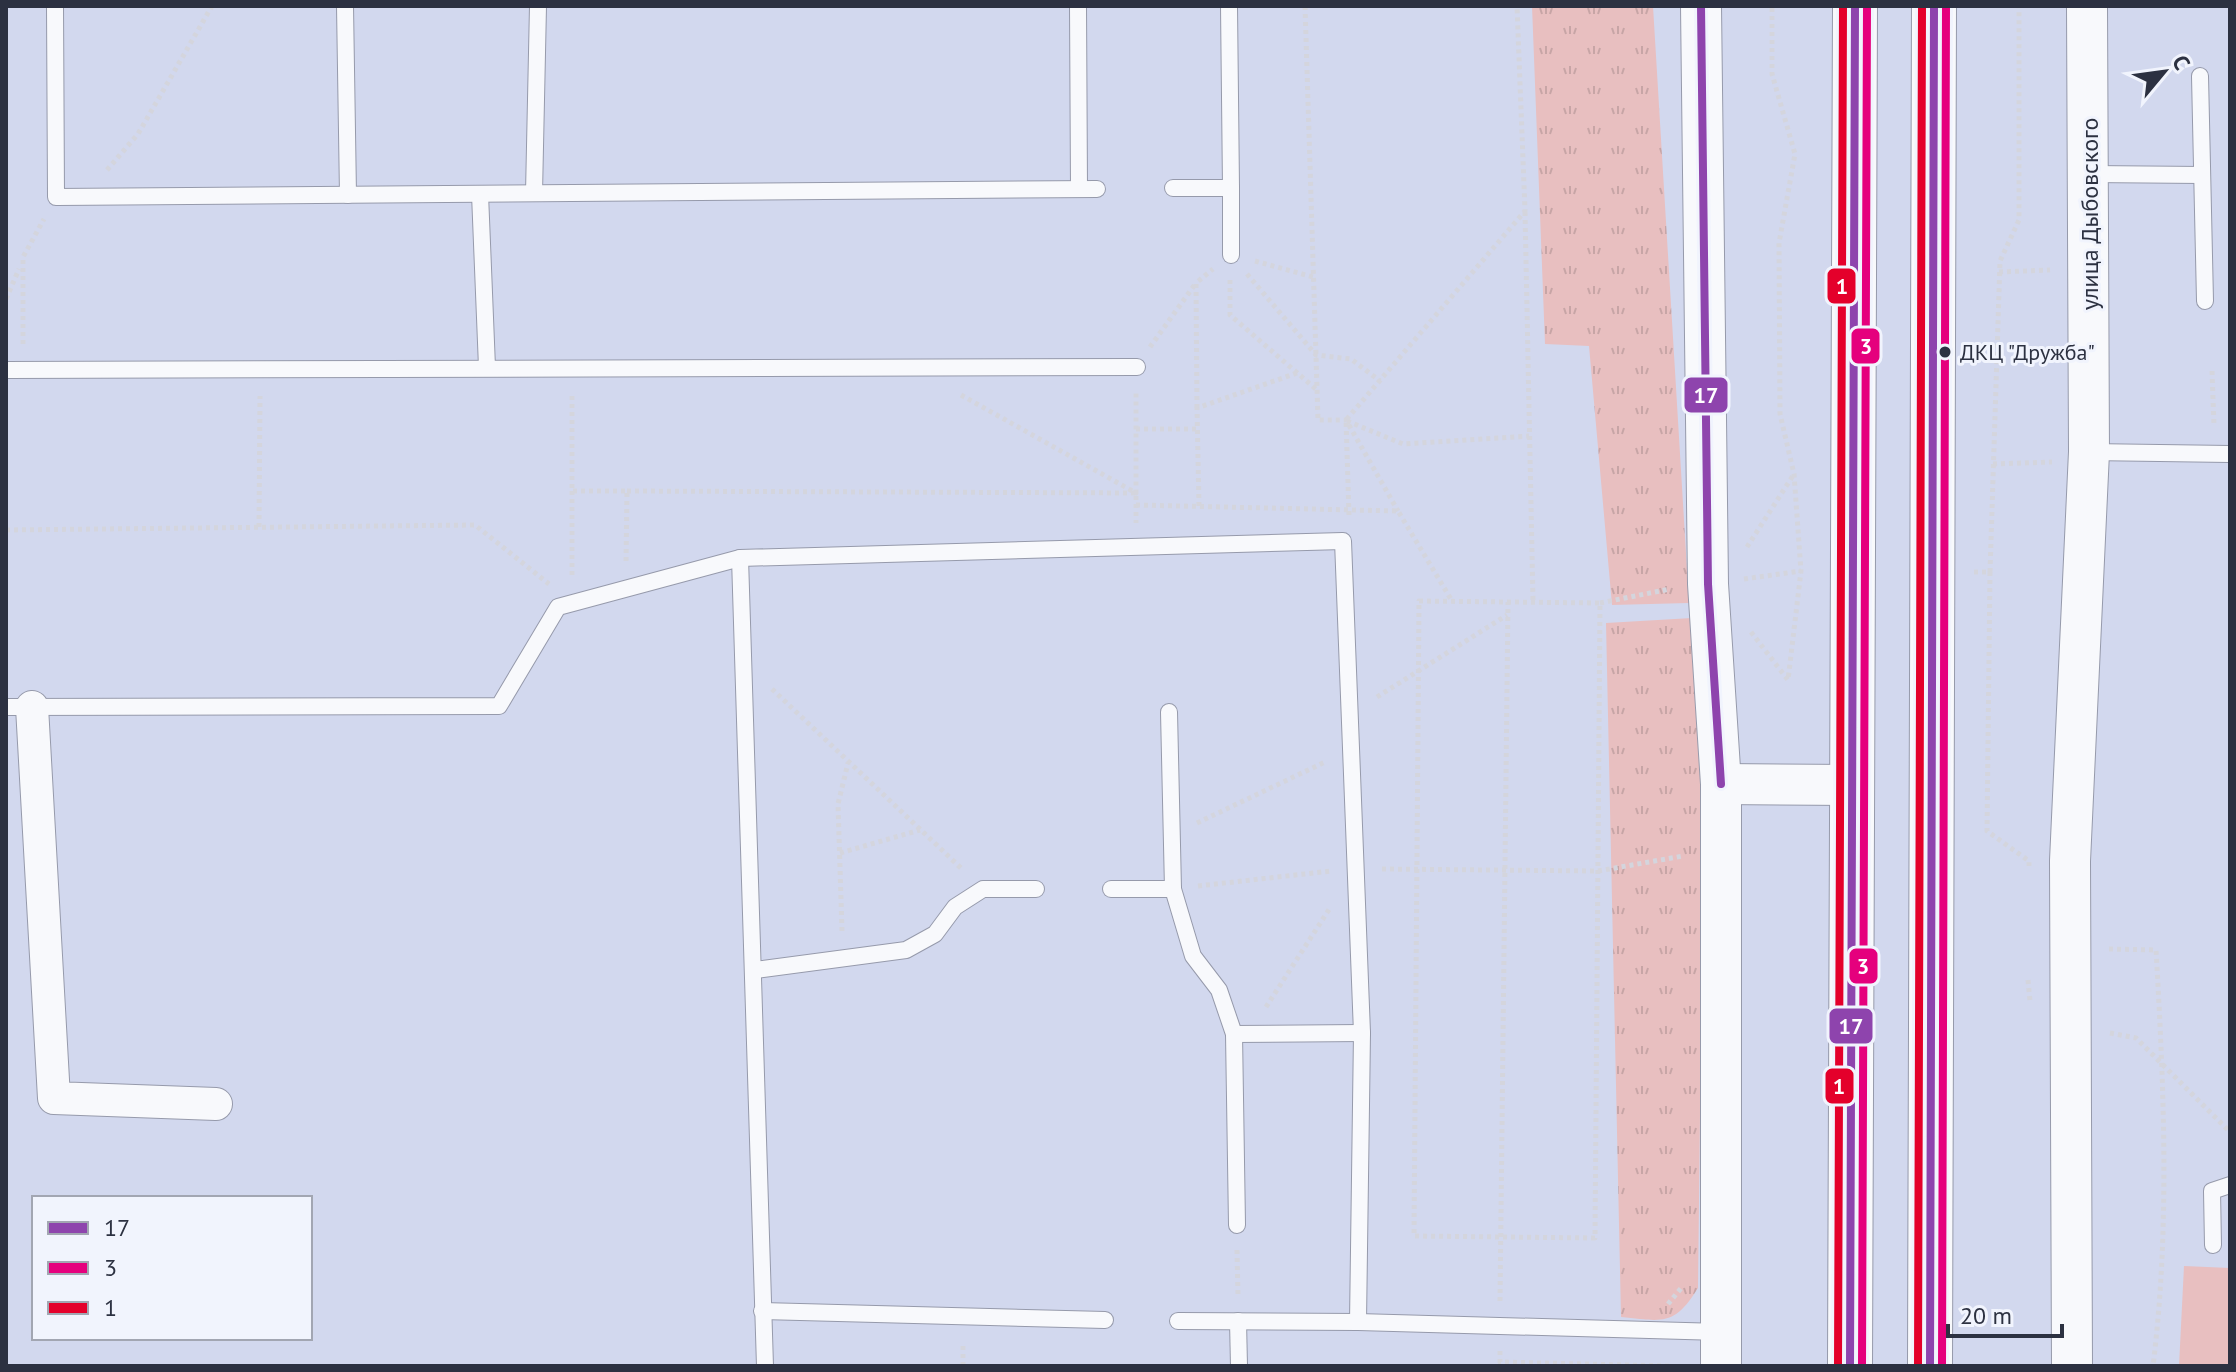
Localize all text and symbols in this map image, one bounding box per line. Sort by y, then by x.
north arrow [2124,32,2204,112]
text: С [2166,50,2197,74]
street label: улица Дыбовского [2074,118,2105,310]
line badge: 1 [1826,267,1857,305]
text: 1 [1836,272,1848,300]
line badge: 3 [1850,327,1881,365]
text: 3 [1860,332,1872,360]
place label: ДКЦ "Дружба" [1960,338,2095,366]
marker: ДКЦ "Дружба" [1937,344,1953,360]
line badge: 17 [1683,376,1729,414]
text: 17 [1694,381,1718,409]
line badge: 3 [1848,947,1879,985]
text: 3 [1857,952,1869,980]
line badge: 17 [1828,1007,1874,1045]
text: 17 [1839,1012,1863,1040]
line badge: 1 [1824,1067,1855,1105]
text: 1 [1833,1072,1845,1100]
legend [32,1196,312,1340]
text: 17 [104,1212,130,1243]
text: 3 [104,1252,117,1283]
scale bar [1948,1288,2062,1338]
text: 1 [104,1292,117,1323]
text: 20 m [1960,1300,2012,1331]

